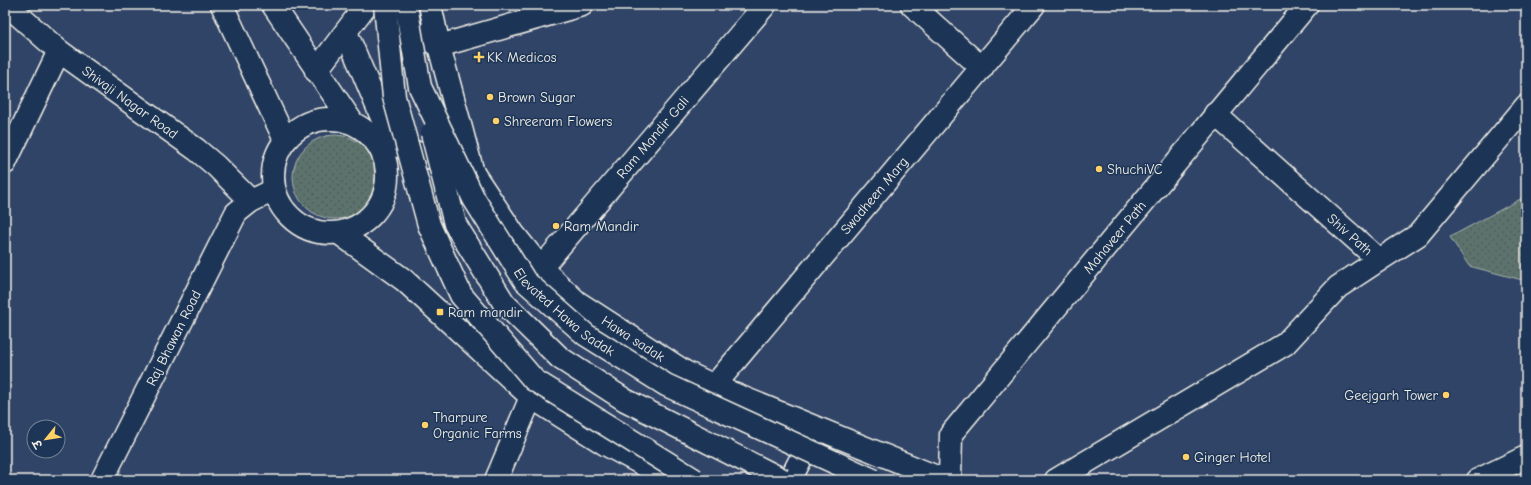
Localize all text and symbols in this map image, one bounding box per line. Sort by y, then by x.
place label: KK Medicos [487,49,557,66]
marker: KK Medicos [474,52,484,62]
street label: Shivaji Nagar Road [79,62,181,142]
place label: Brown Sugar [498,89,576,106]
marker: Brown Sugar [485,92,495,102]
street label: Ram Mandir Gali [613,92,692,182]
place label: Shreeram Flowers [504,113,612,130]
marker: Shreeram Flowers [491,116,501,126]
street label: Swadheen Marg [837,153,912,238]
place label: ShuchiVC [1107,161,1163,178]
marker: ShuchiVC [1094,164,1104,174]
street label: Mahaveer Path [1079,197,1150,277]
street label: Shiv Path [1324,210,1376,259]
place label: Ram Mandir [564,218,639,235]
marker: Ram Mandir [551,221,561,231]
street label: Elevated Hawa Sadak [510,265,618,359]
street label: Raj Bhawan Road [142,287,204,389]
place label: Ram mandir [448,304,523,321]
marker: Ram mandir [435,307,445,317]
street label: Hawa sadak [598,312,668,365]
place label: Geejgarh Tower [1344,387,1438,404]
marker: Geejgarh Tower [1441,390,1451,400]
place label: Tharpure Organic Farms [433,409,522,442]
north arrow [26,419,66,459]
marker: Tharpure Organic Farms [420,420,430,430]
text: उ [29,436,46,451]
place label: Ginger Hotel [1194,449,1271,466]
marker: Ginger Hotel [1181,452,1191,462]

